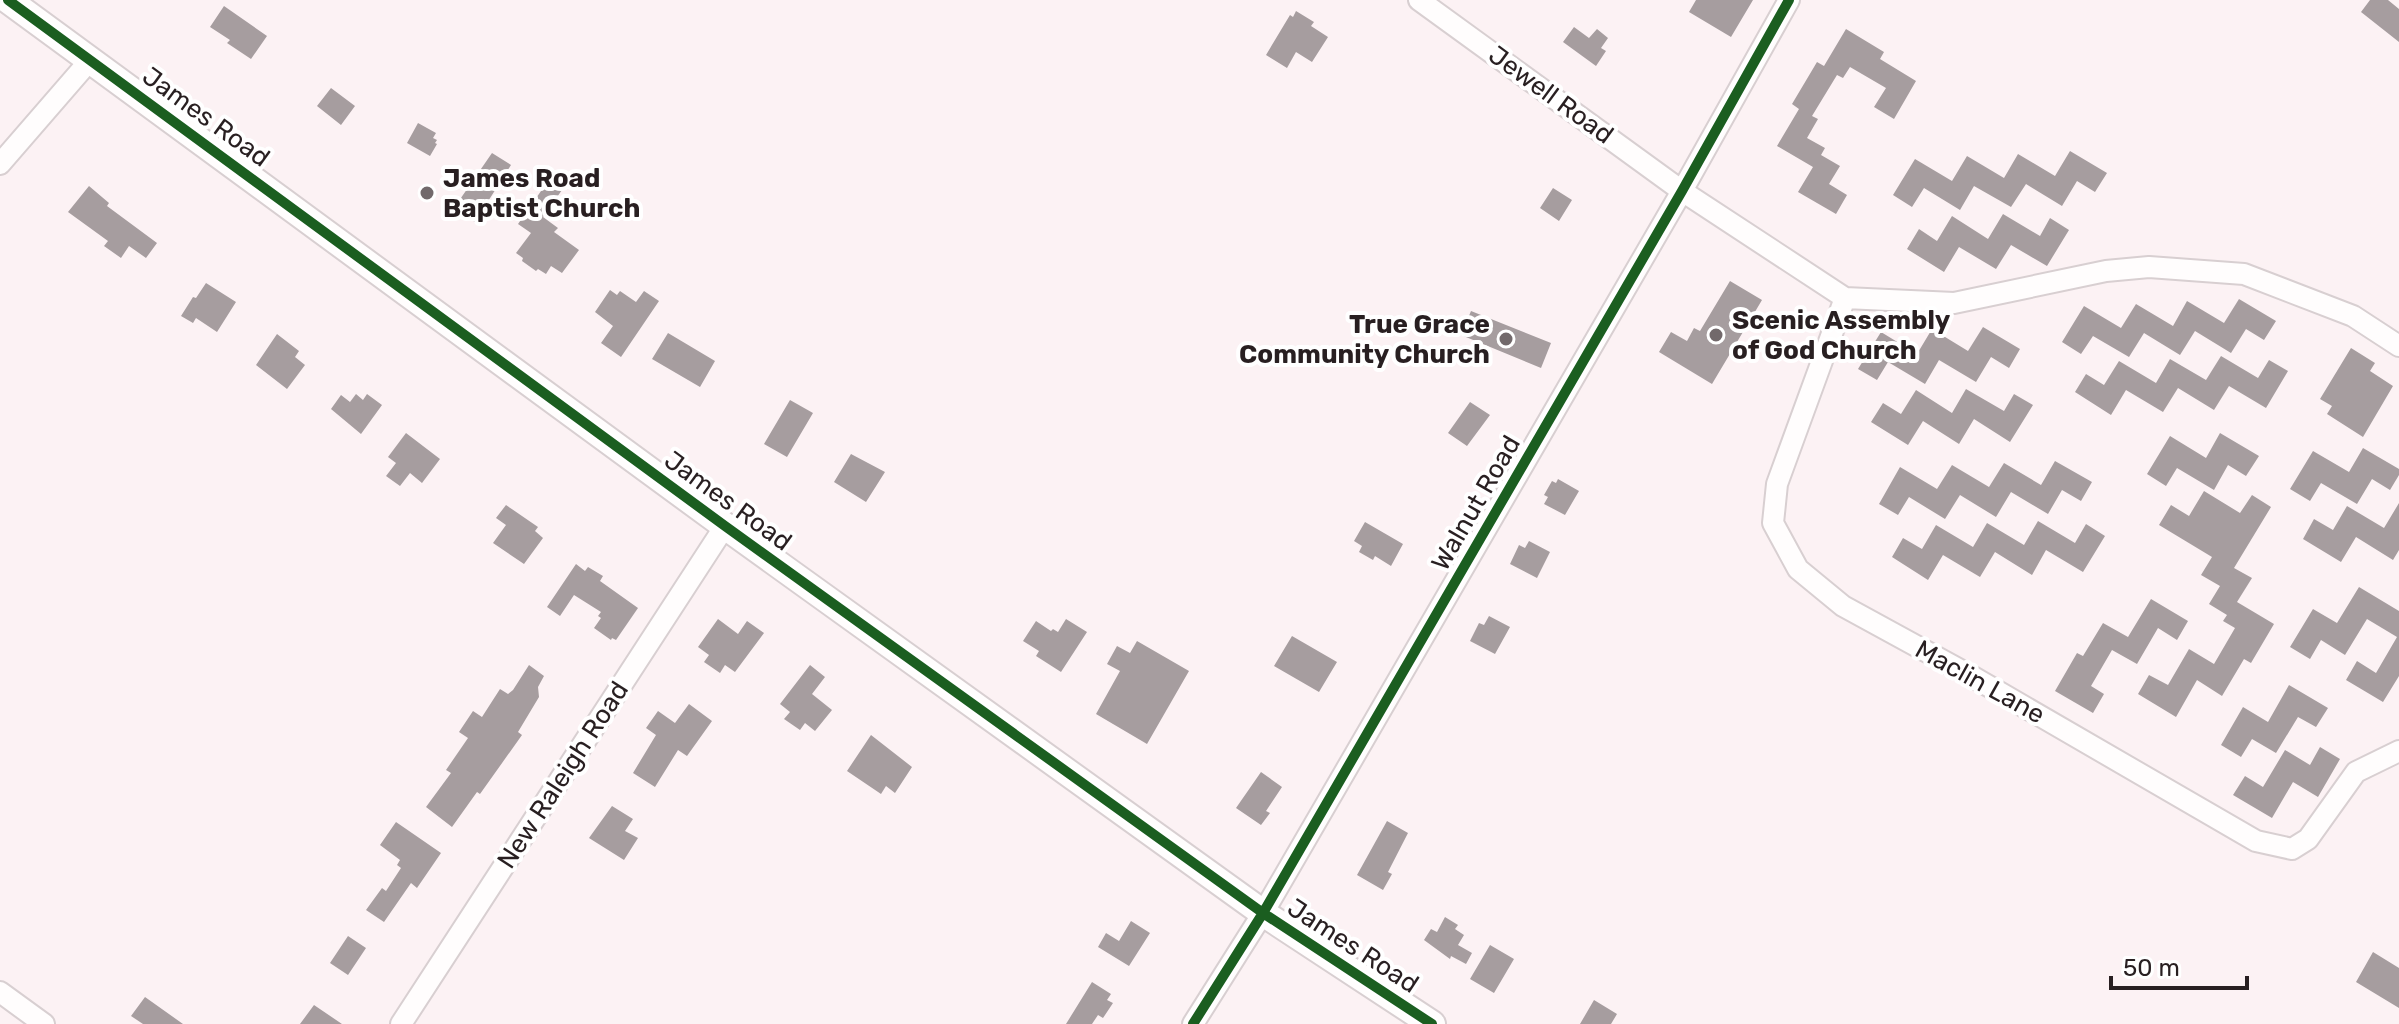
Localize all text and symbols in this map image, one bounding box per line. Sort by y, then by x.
street label: Jewell Road [1483,39,1619,151]
street label: James Road [136,60,276,174]
place label: James Road Baptist Church [443,163,640,224]
marker: James Road Baptist Church [418,184,436,202]
place label: Scenic Assembly of God Church [1732,305,1951,366]
place label: True Grace Community Church [1239,309,1490,370]
marker: Scenic Assembly of God Church [1707,326,1725,344]
marker: True Grace Community Church [1497,330,1515,348]
street label: Walnut Road [1425,430,1527,576]
street label: James Road [658,444,798,558]
street label: Maclin Lane [1910,634,2050,730]
street label: New Raleigh Road [491,676,635,874]
street label: James Road [1282,892,1424,1000]
scale bar [2111,940,2247,990]
text: 50 m [2123,954,2180,982]

